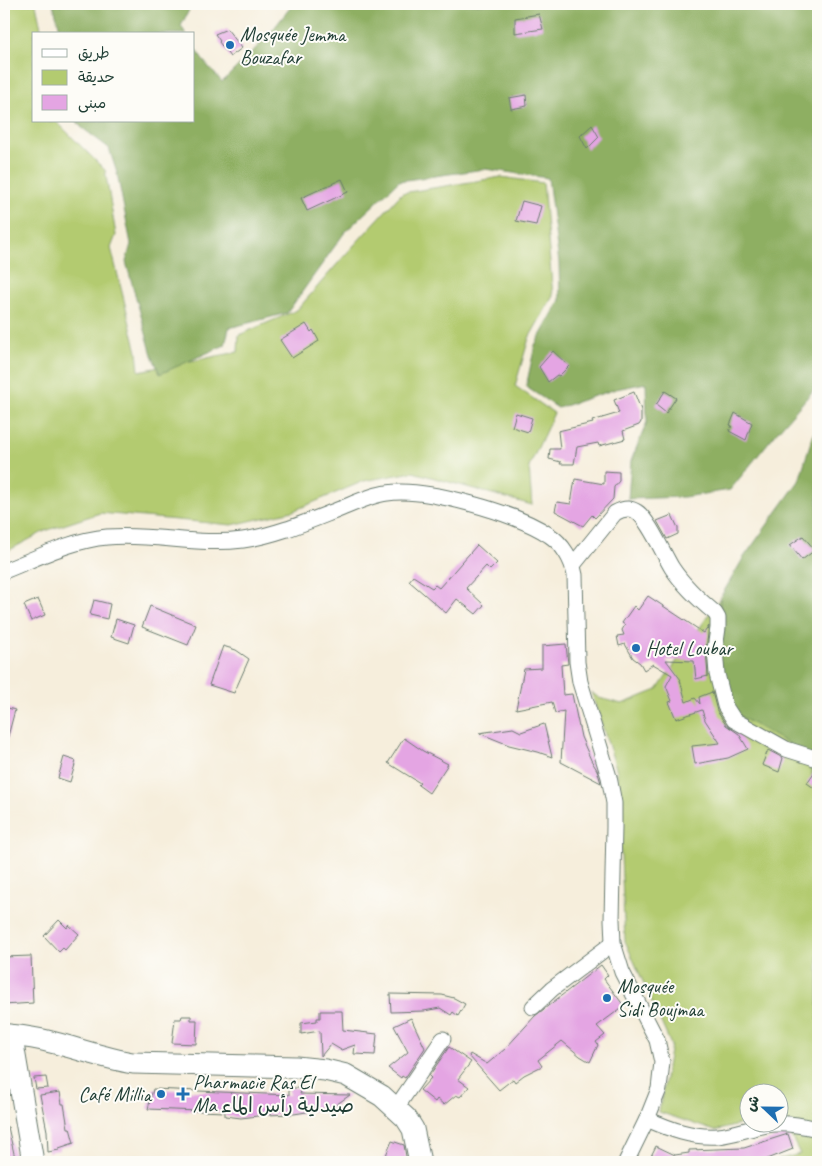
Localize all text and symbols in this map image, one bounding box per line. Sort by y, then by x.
place label: Mosquée Jemma Bouzafar [240,22,347,70]
legend [32,32,195,122]
marker: Mosquée Jemma Bouzafar [224,39,236,51]
text: طريق [78,44,110,63]
text: حديقة [78,68,115,87]
text: مبنى [78,94,106,113]
place label: Hotel Loubar [646,636,734,661]
marker: Hotel Loubar [630,642,642,654]
place label: Mosquée Sidi Boujmaa [617,974,705,1022]
marker: Mosquée Sidi Boujmaa [601,992,613,1004]
place label: Pharmacie Ras El Ma صيدلية رأس الماء [193,1070,354,1118]
place label: Café Millia [79,1082,153,1107]
north arrow [740,1084,790,1134]
marker: Café Millia [155,1088,167,1100]
marker: Pharmacie Ras El Ma صيدلية رأس الماء [177,1088,189,1100]
text: ش [742,1093,763,1114]

